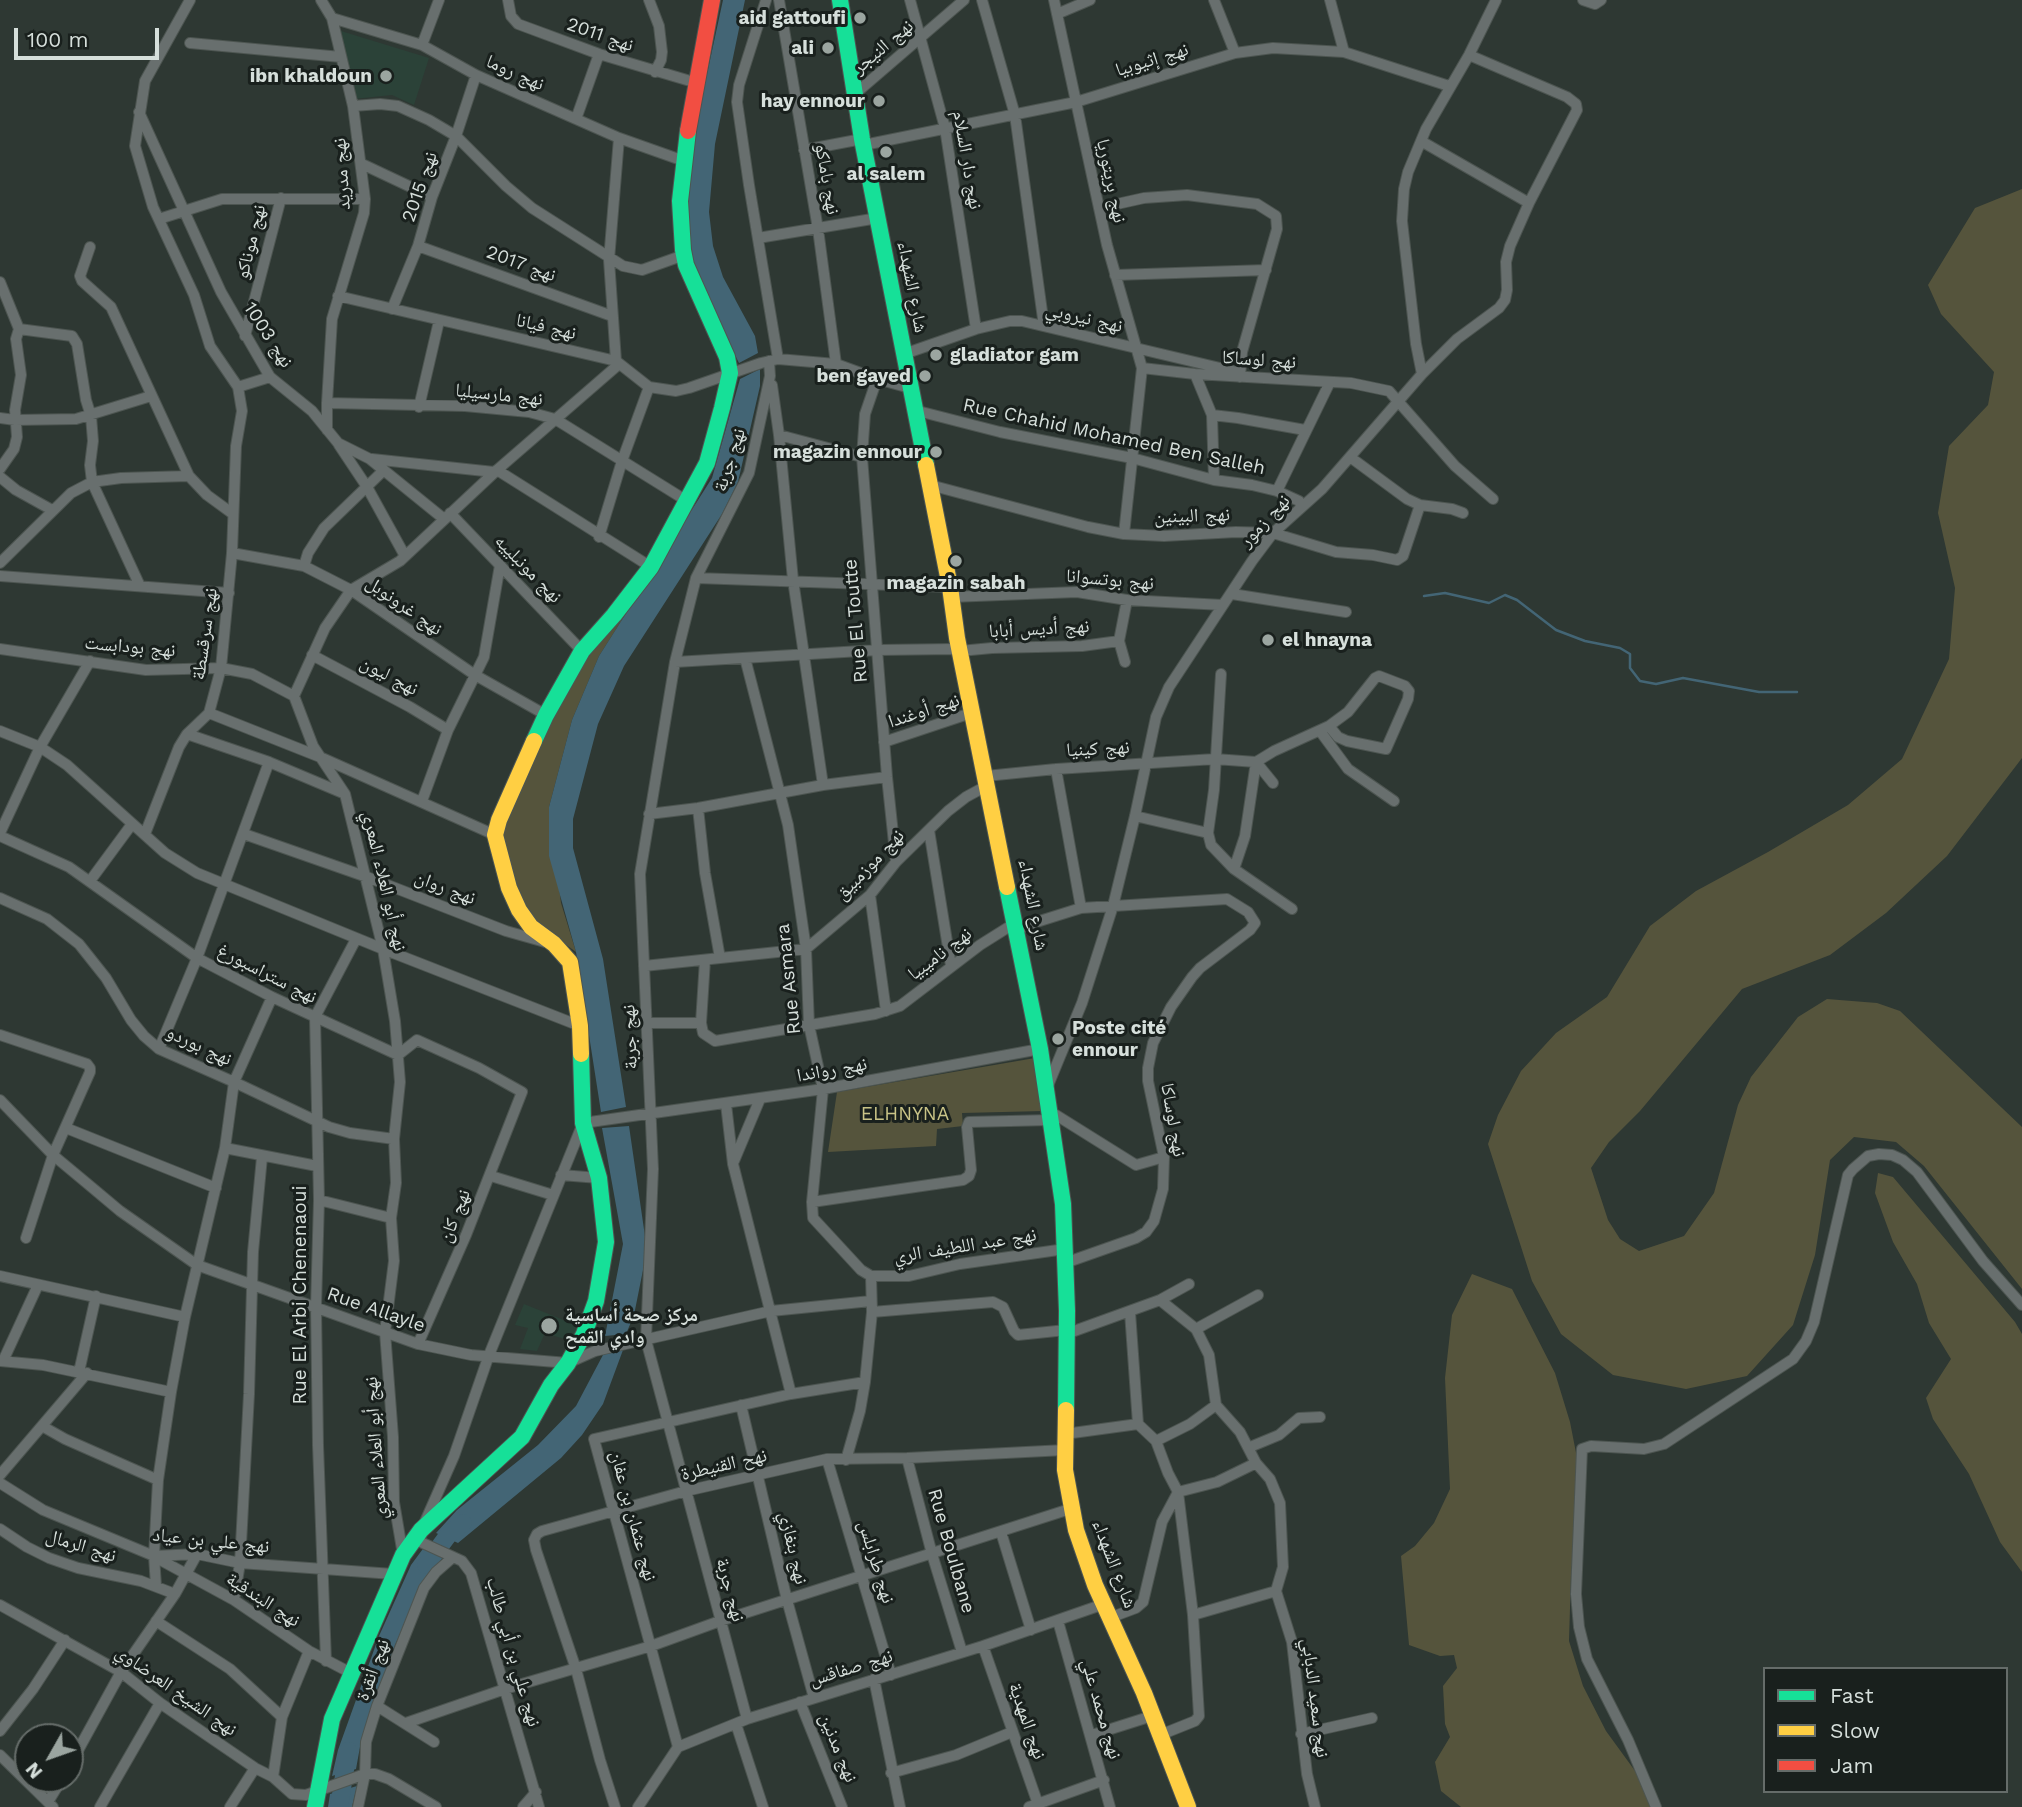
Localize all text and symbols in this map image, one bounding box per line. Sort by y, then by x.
place label: aid gattoufi [738,7,846,29]
marker: aid gattoufi [852,10,868,26]
street label: نهج 2011 [564,13,636,57]
scale bar [18,14,163,58]
street label: نهج النيجر [848,15,918,79]
text: 100 m [27,27,89,52]
place label: ali [791,37,814,59]
street label: نهج إثيوبيا [1113,38,1191,82]
marker: ali [820,40,836,56]
street label: نهج روما [482,50,548,96]
place label: ibn khaldoun [250,65,372,87]
marker: ibn khaldoun [378,68,394,84]
place label: hay ennour [761,90,865,112]
marker: hay ennour [871,93,887,109]
street label: نهج دار السلام [947,109,987,211]
street label: نهج مدريد [328,137,356,211]
street label: نهج بريتوريا [1091,137,1131,225]
street label: نهج باماكو [810,142,844,216]
marker: al salem [878,144,894,160]
street label: نهج 2015 [397,149,443,225]
place label: al salem [847,163,925,185]
street label: نهج موناكو [231,202,271,282]
street label: شارع الشهداء [892,239,932,335]
street label: نهج 2017 [483,241,559,287]
street label: نهج 1003 [238,298,298,372]
street label: نهج نيروبي [1043,298,1125,338]
street label: نهج فيانا [514,309,578,345]
place label: gladiator gam [950,344,1079,366]
street label: نهج لوساكا [1221,346,1297,374]
marker: gladiator gam [928,347,944,363]
place label: ben gayed [816,365,911,387]
marker: ben gayed [917,368,933,384]
street label: نهج مارسيليا [454,379,544,411]
street label: Rue Chahid Mohamed Ben Salleh [961,394,1267,480]
street label: نهج جربة [709,425,751,495]
place label: magazin ennour [773,441,922,463]
marker: magazin ennour [928,444,944,460]
street label: نهج زمور [1235,490,1295,552]
street label: نهج البينين [1154,503,1230,529]
street label: نهج مونبلييه [490,530,566,608]
marker: magazin sabah [948,553,964,569]
street label: Rue El Toutte [839,558,873,684]
street label: نهج بوتسوانا [1065,565,1155,595]
street label: نهج غرونوبل [361,571,447,641]
place label: magazin sabah [887,572,1025,594]
street label: نهج سرقسطة [187,586,223,682]
street label: نهج أديس أبابا [988,615,1090,643]
place label: el hnayna [1282,629,1372,651]
street label: نهج بودابست [83,632,177,662]
marker: el hnayna [1260,632,1276,648]
street label: نهج ليون [356,651,422,701]
street label: نهج أوغندا [885,689,963,733]
street label: نهج كينيا [1066,736,1130,762]
street label: نهج أبو العلاء المعري [357,809,411,953]
street label: نهج موزمبيق [831,825,909,905]
street label: شارع الشهداء [1013,857,1053,953]
street label: نهج روان [411,866,479,910]
street label: Rue Asmara [772,923,806,1035]
street label: نهج ناميبيا [903,923,977,985]
street label: نهج ستراسبورغ [213,939,321,1009]
street label: نهج جربة [617,1004,643,1070]
place label: Poste cité ennour [1072,1017,1166,1061]
street label: نهج بوردو [163,1021,235,1071]
marker: Poste cité ennour [1050,1031,1066,1047]
street label: نهج رواندا [795,1053,869,1087]
street label: نهج لوساكا [1155,1081,1191,1159]
park label: ELHNYNA [861,1103,949,1125]
street label: Rue El Arbi Chenenaoui [289,1186,311,1404]
street label: نهج كان [434,1186,476,1246]
street label: نهج عبد اللطيف الري [892,1223,1038,1269]
street label: Rue Allayle [324,1283,428,1337]
place label: مركز صحة أساسية وادي القمح [565,1304,698,1348]
marker: مركز صحة أساسية وادي القمح [539,1316,559,1336]
street label: نهج أبو العلاء المعري [360,1376,392,1520]
street label: نهح القنيطرة [679,1444,769,1486]
street label: نهج عثمان بن عفان [605,1448,661,1584]
street label: Rue Boulbane [922,1486,980,1616]
street label: نهج بنغازي [774,1509,812,1587]
street label: شارع الشهداء [1087,1517,1141,1611]
street label: نهج طرابلس [853,1518,899,1606]
street label: نهج الرمال [43,1524,119,1568]
street label: نهج علي بن عياد [151,1524,271,1558]
street label: نهج جربة [711,1556,749,1624]
street label: نهج البندقية [222,1568,304,1632]
street label: نهج علي بن أبي طالب [481,1575,545,1729]
street label: نهج أنقرة [351,1636,395,1704]
street label: نهج سعيد الدبابي [1296,1637,1334,1759]
street label: نهج الشيخ العرضاوي [111,1641,241,1741]
street label: نهج صفاقس [807,1645,895,1691]
street label: نهج محمد علي [1076,1656,1126,1762]
legend [1763,1667,2008,1793]
street label: نهج المهدية [1003,1680,1051,1762]
text: Fast [1830,1683,1874,1708]
street label: نهج مدنين [814,1710,862,1786]
text: Slow [1830,1718,1880,1743]
north arrow [14,1723,84,1793]
text: Jam [1830,1753,1873,1778]
text: N [21,1758,47,1783]

